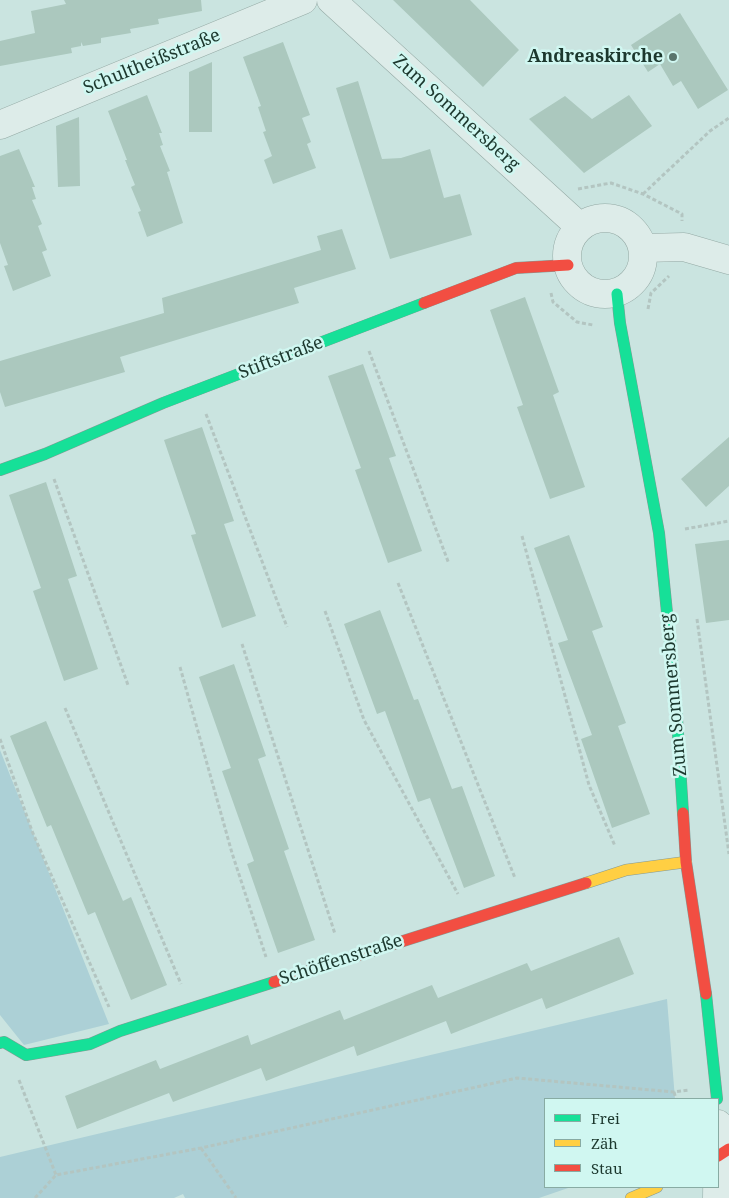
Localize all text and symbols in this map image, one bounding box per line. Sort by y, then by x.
street label: Schultheißstraße [80,25,224,99]
place label: Andreaskirche [528,46,663,68]
street label: Zum Sommersberg [388,50,524,176]
marker: Andreaskirche [667,51,679,63]
street label: Stiftstraße [236,332,326,384]
street label: Zum Sommersberg [656,613,692,777]
street label: Schöffenstraße [277,930,405,990]
legend [544,1098,719,1188]
text: Frei [591,1108,620,1128]
text: Zäh [591,1133,618,1153]
text: Stau [591,1158,622,1178]

